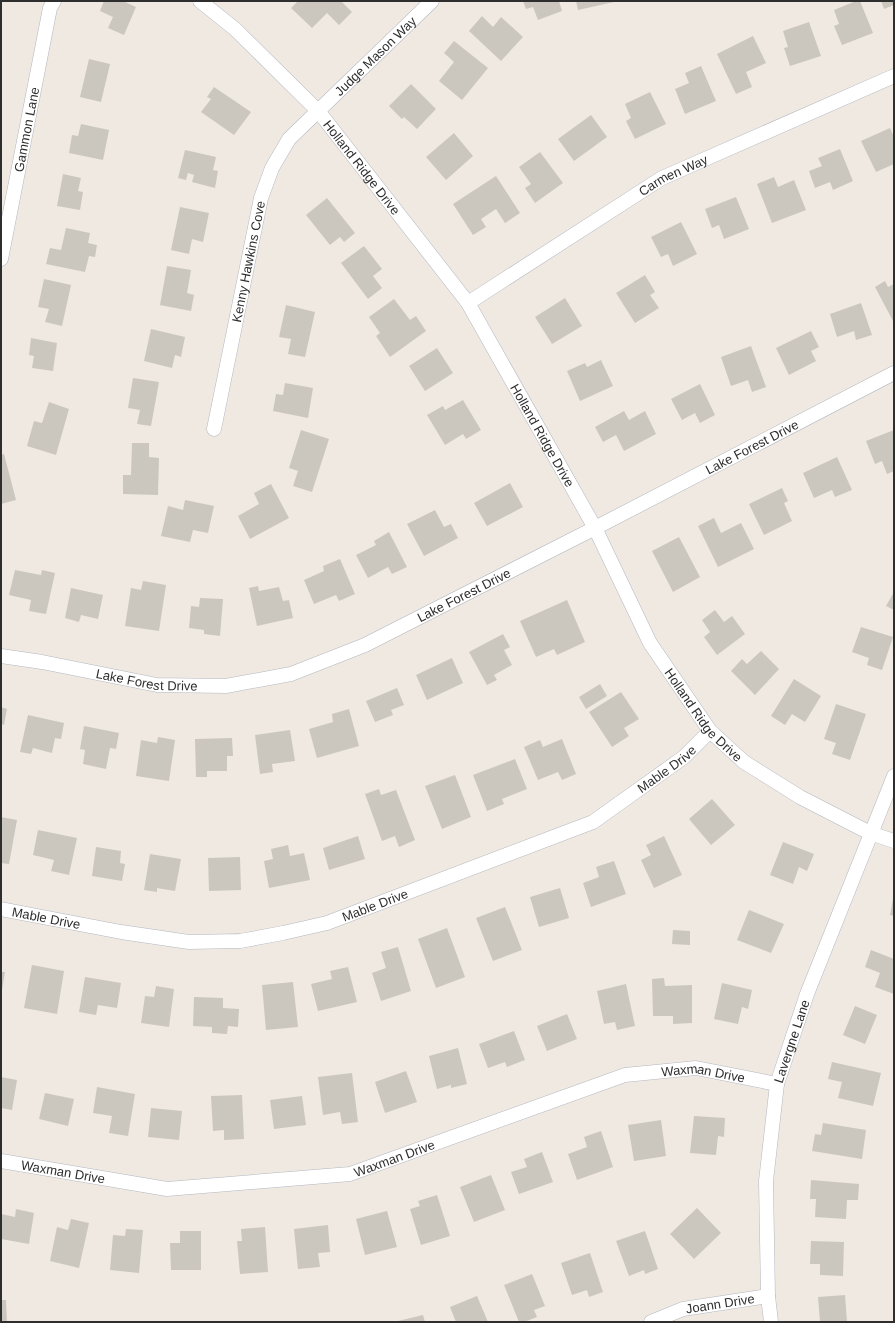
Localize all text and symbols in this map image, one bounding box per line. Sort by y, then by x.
street label: Judge Mason Way [332,13,420,99]
street label: Gammon Lane [11,86,42,173]
street label: Holland Ridge Drive [320,117,403,218]
street label: Carmen Way [636,152,710,199]
street label: Kenny Hawkins Cove [229,199,268,324]
street label: Holland Ridge Drive [507,381,577,490]
street label: Lake Forest Drive [703,417,801,477]
street label: Lake Forest Drive [415,565,513,625]
street label: Lake Forest Drive [95,666,198,694]
street label: Holland Ridge Drive [662,666,745,765]
street label: Mable Drive [634,742,699,796]
street label: Mable Drive [340,886,410,925]
street label: Mable Drive [11,904,82,932]
street label: Lavergne Lane [771,998,813,1085]
street label: Waxman Drive [660,1061,746,1086]
street label: Waxman Drive [352,1137,437,1180]
street label: Waxman Drive [20,1158,106,1186]
street label: Joann Drive [685,1291,756,1316]

